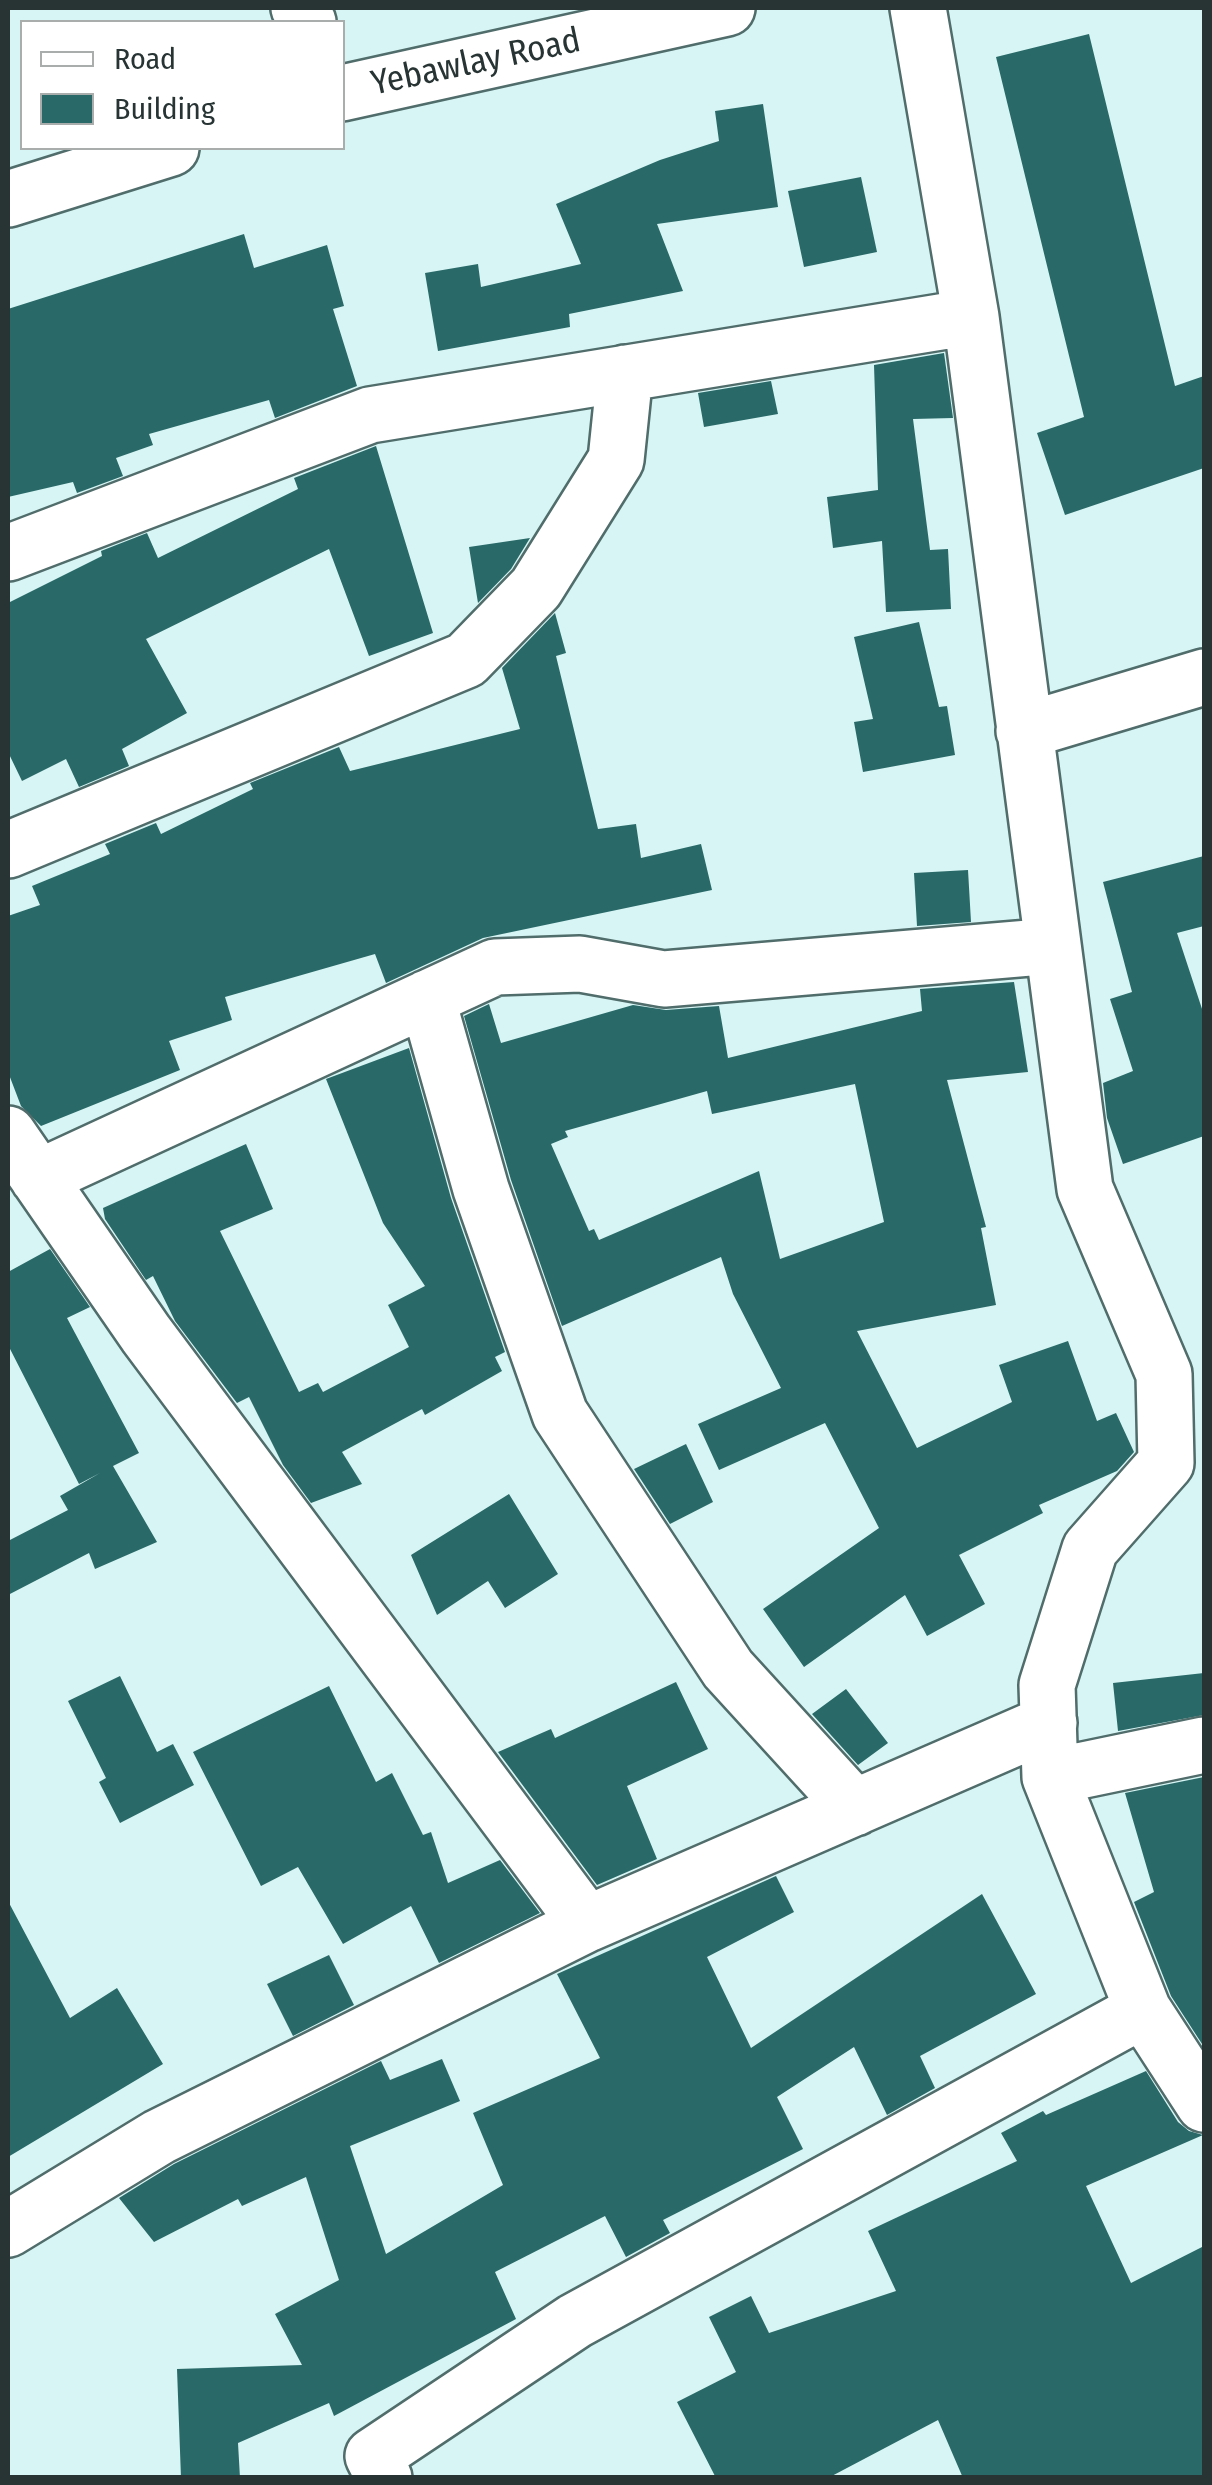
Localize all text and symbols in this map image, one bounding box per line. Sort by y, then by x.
legend [20,20,345,150]
street label: Yebawlay Road [367,20,585,106]
text: Road [114,41,176,77]
text: Building [114,91,215,127]

